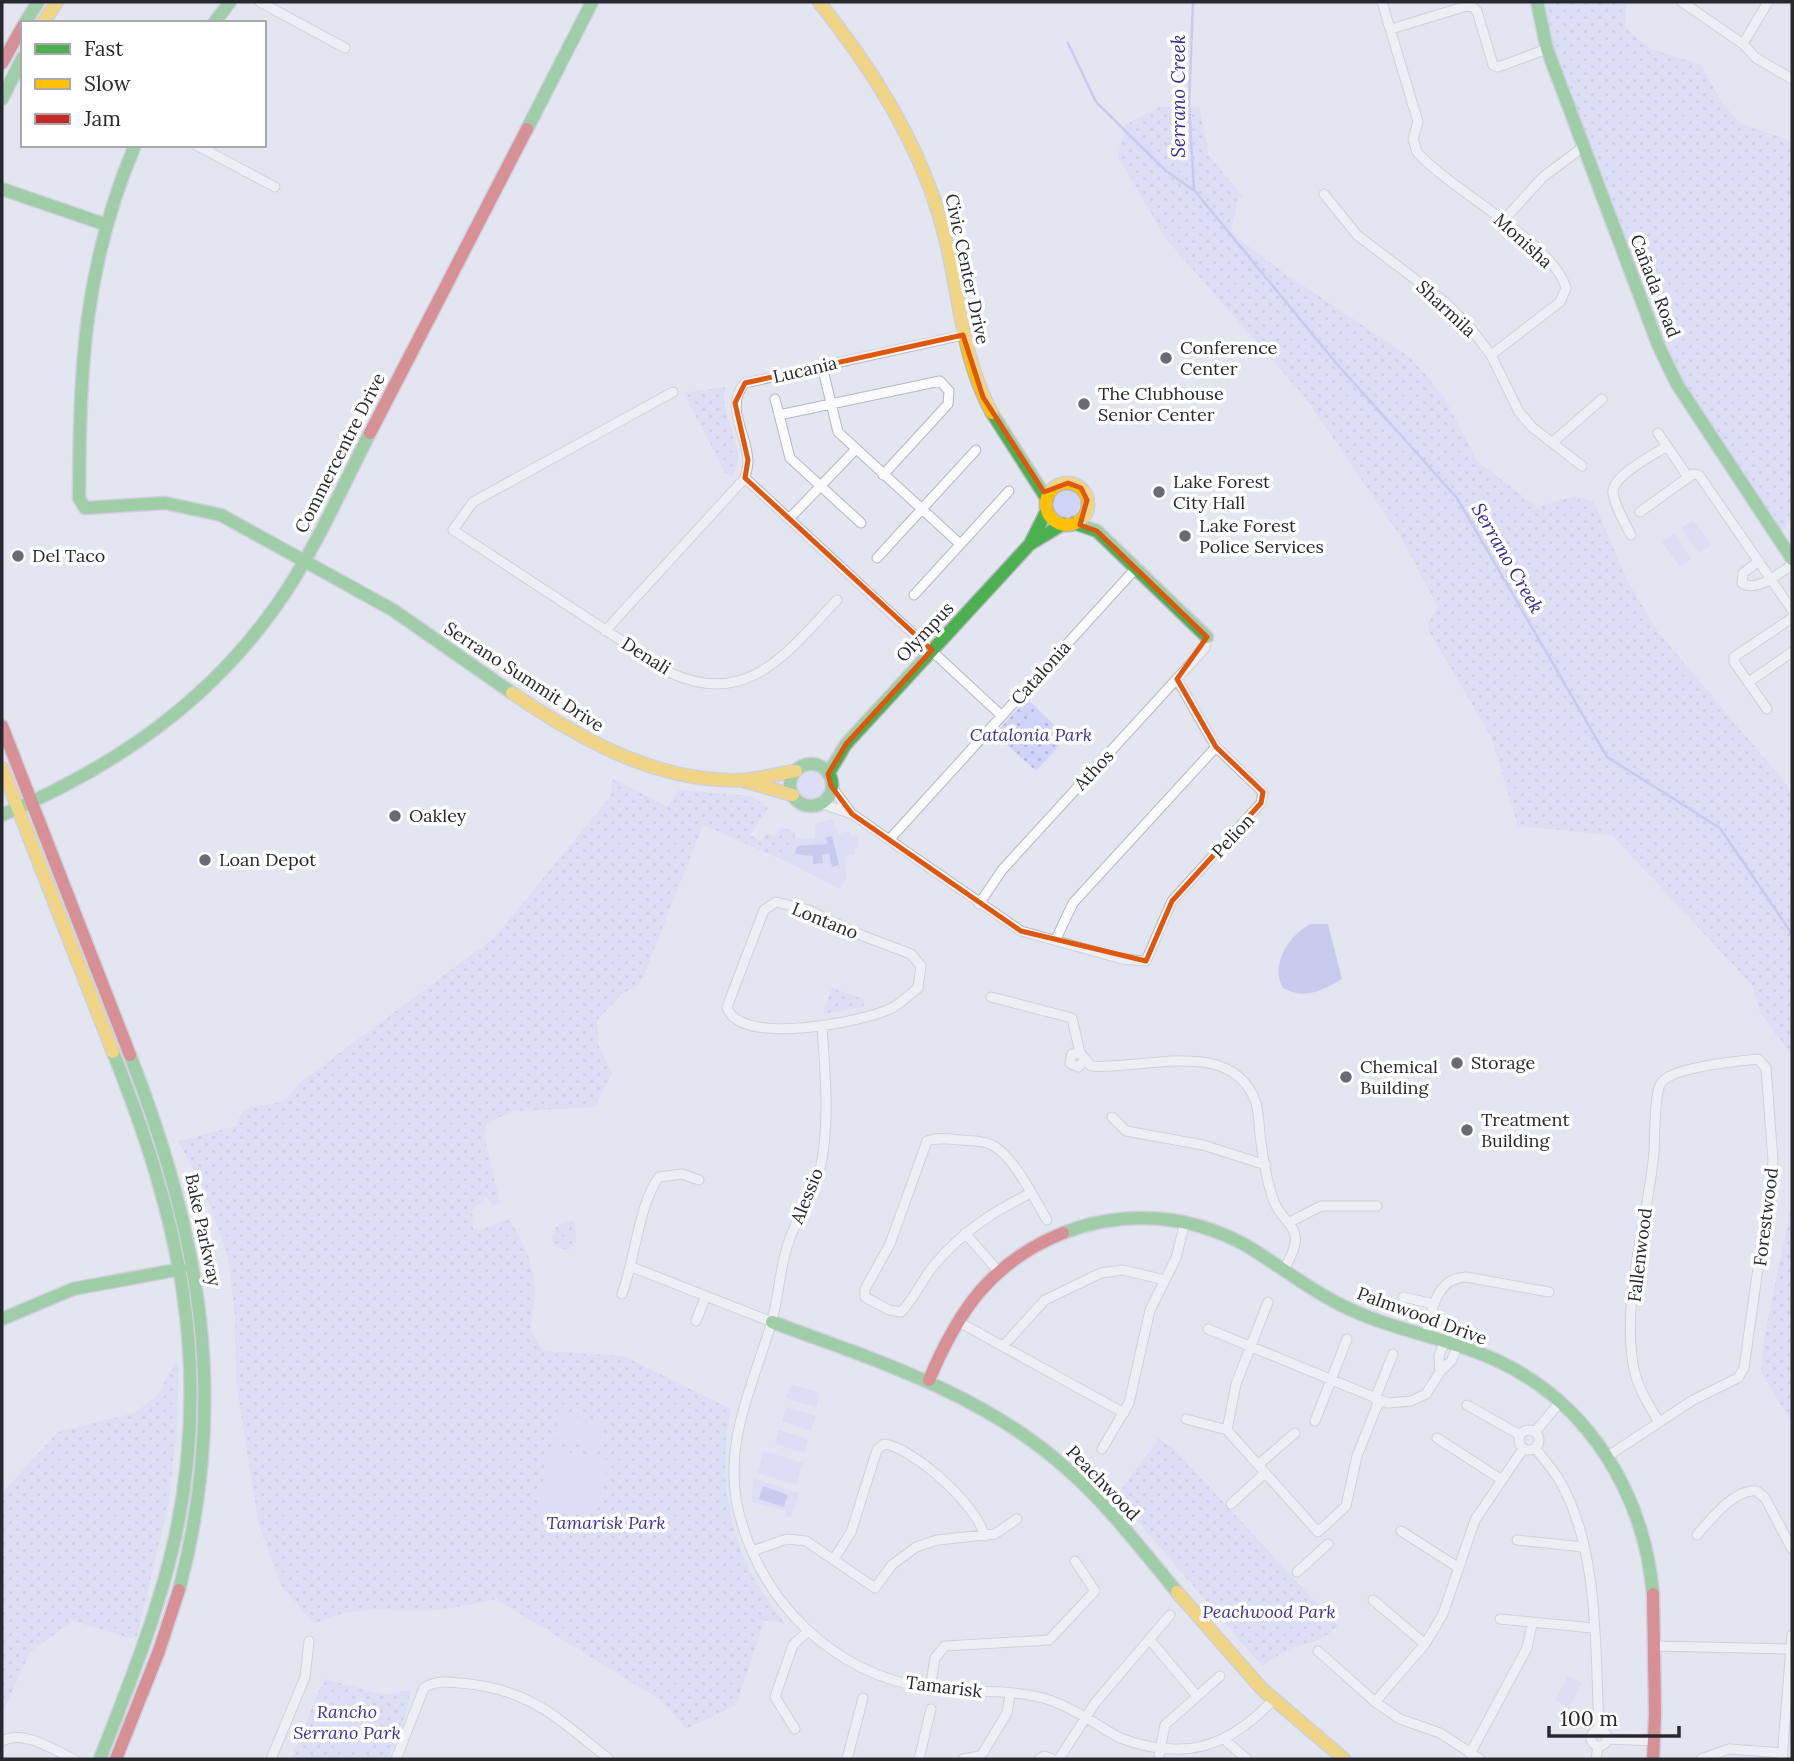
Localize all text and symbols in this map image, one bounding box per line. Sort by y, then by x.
legend [21,21,266,147]
water label: Serrano Creek [1166,34,1190,158]
text: Fast [84,35,124,62]
text: Slow [84,70,131,97]
text: Jam [83,105,121,132]
street label: Civic Center Drive [940,191,995,347]
street label: Monisha [1489,208,1558,273]
street label: Cañada Road [1625,231,1686,341]
street label: Sharmila [1412,275,1481,342]
place label: Conference Center [1180,336,1278,380]
marker: Conference Center [1158,350,1174,366]
street label: Lucania [771,351,839,388]
street label: Commercentre Drive [289,369,390,537]
place label: The Clubhouse Senior Center [1098,382,1224,426]
marker: The Clubhouse Senior Center [1076,396,1092,412]
place label: Lake Forest City Hall [1173,470,1270,514]
marker: Lake Forest City Hall [1151,484,1167,500]
water label: Serrano Creek [1467,499,1549,617]
place label: Lake Forest Police Services [1199,514,1324,558]
marker: Lake Forest Police Services [1177,528,1193,544]
place label: Del Taco [32,544,105,567]
marker: Del Taco [10,548,26,564]
street label: Olympus [891,597,958,667]
street label: Serrano Summit Drive [440,616,609,737]
street label: Denali [618,632,675,679]
street label: Catalonia [1006,636,1076,710]
park label: Catalonia Park [970,723,1092,746]
street label: Athos [1068,744,1118,796]
place label: Oakley [409,804,467,827]
marker: Oakley [387,808,403,824]
street label: Pelion [1207,809,1259,862]
place label: Loan Depot [219,848,316,871]
marker: Loan Depot [197,852,213,868]
street label: Lontano [789,897,862,944]
place label: Storage [1471,1051,1535,1074]
place label: Chemical Building [1360,1055,1438,1099]
marker: Storage [1449,1055,1465,1071]
marker: Chemical Building [1338,1069,1354,1085]
place label: Treatment Building [1481,1108,1569,1152]
marker: Treatment Building [1459,1122,1475,1138]
street label: Alessio [785,1165,828,1228]
street label: Forestwood [1748,1166,1783,1268]
street label: Bake Parkway [180,1171,227,1289]
street label: Fallenwood [1622,1206,1657,1303]
street label: Palmwood Drive [1354,1281,1491,1350]
street label: Peachwood [1062,1440,1145,1525]
park label: Tamarisk Park [546,1511,666,1534]
park label: Peachwood Park [1202,1600,1336,1623]
street label: Tamarisk [905,1670,984,1703]
scale bar [1549,1694,1678,1738]
park label: Rancho Serrano Park [293,1700,401,1744]
text: 100 m [1560,1705,1618,1732]

